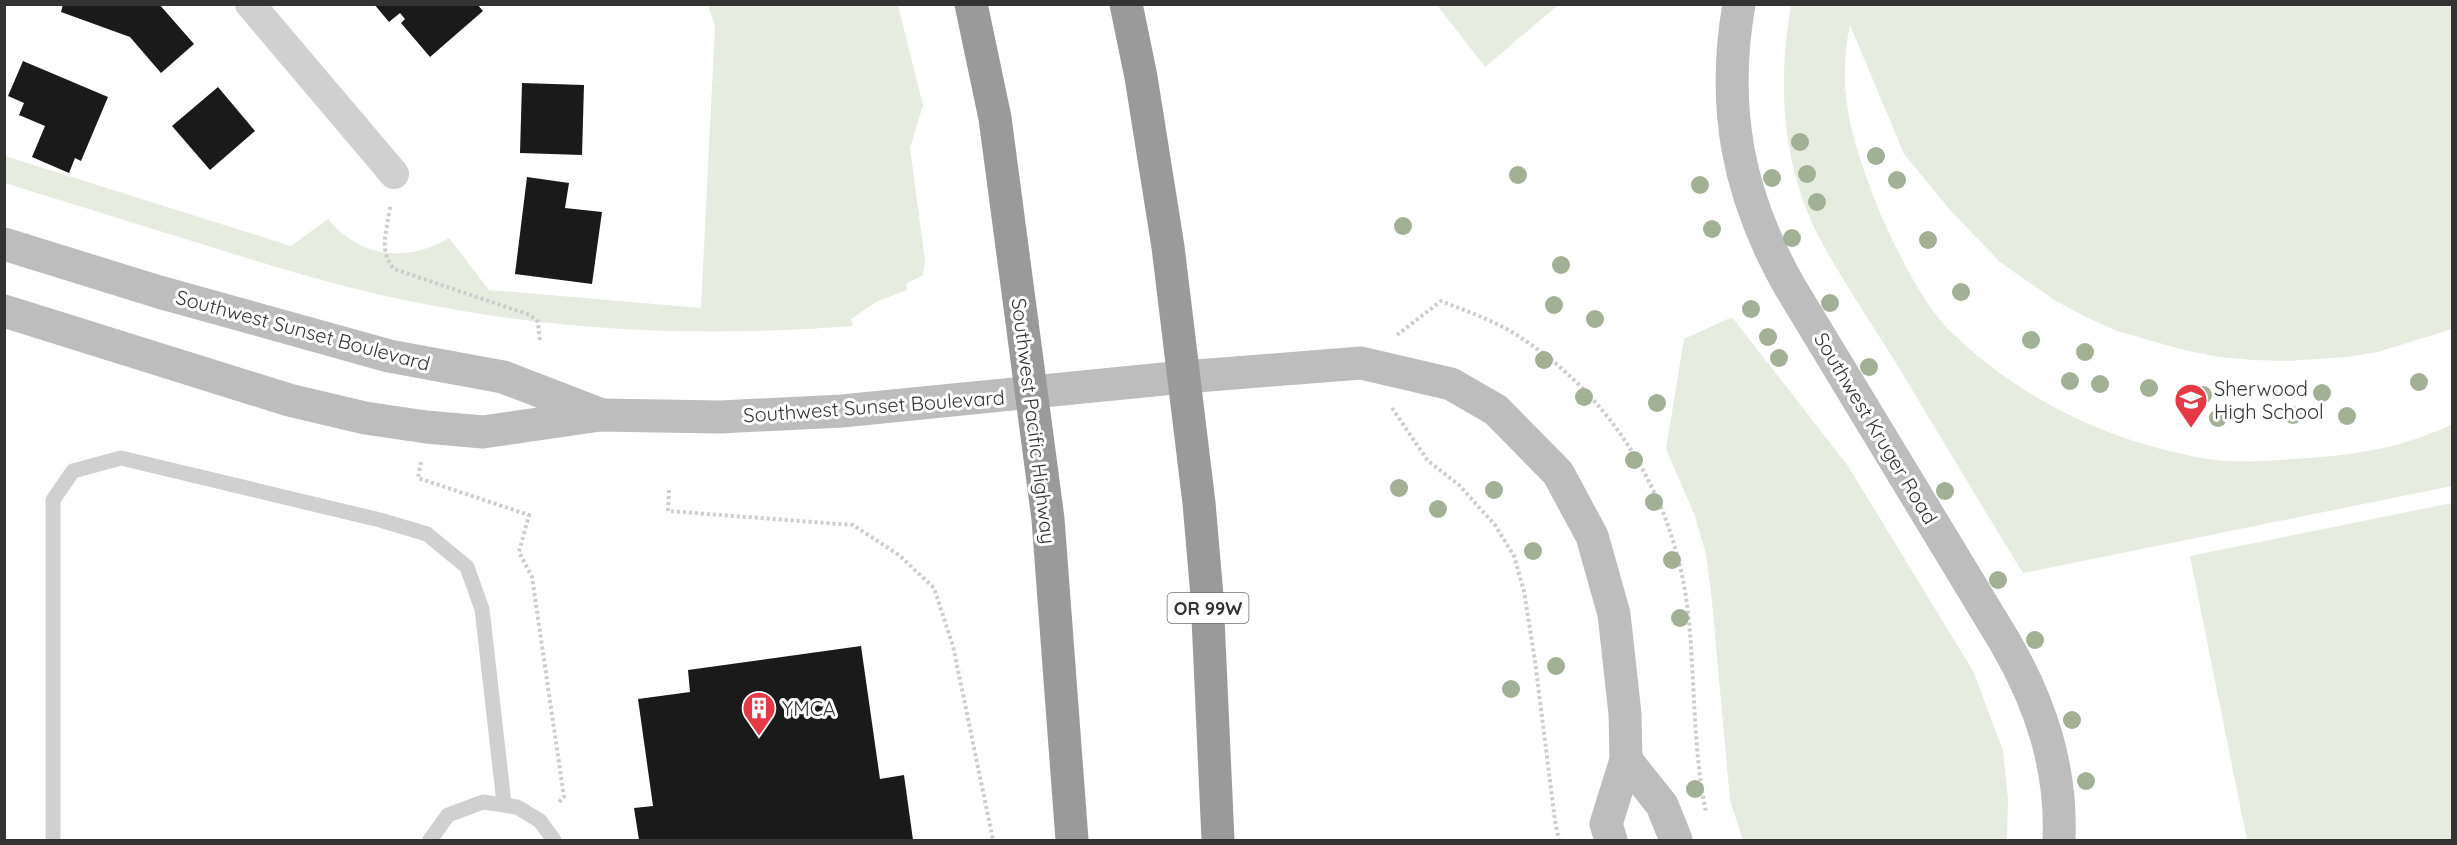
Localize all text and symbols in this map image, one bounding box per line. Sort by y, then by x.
street label: Southwest Sunset Boulevard [173,284,433,376]
street label: Southwest Pacific Highway [1006,297,1062,545]
street label: Southwest Kruger Road [1809,328,1943,528]
place label: Sherwood High School [2214,376,2324,424]
school or university icon: Sherwood High School [2173,382,2209,429]
street label: Southwest Sunset Boulevard [742,384,1006,428]
road number: OR 99W [1168,593,1248,623]
building icon: YMCA [741,690,777,737]
place label: YMCA [782,696,836,721]

